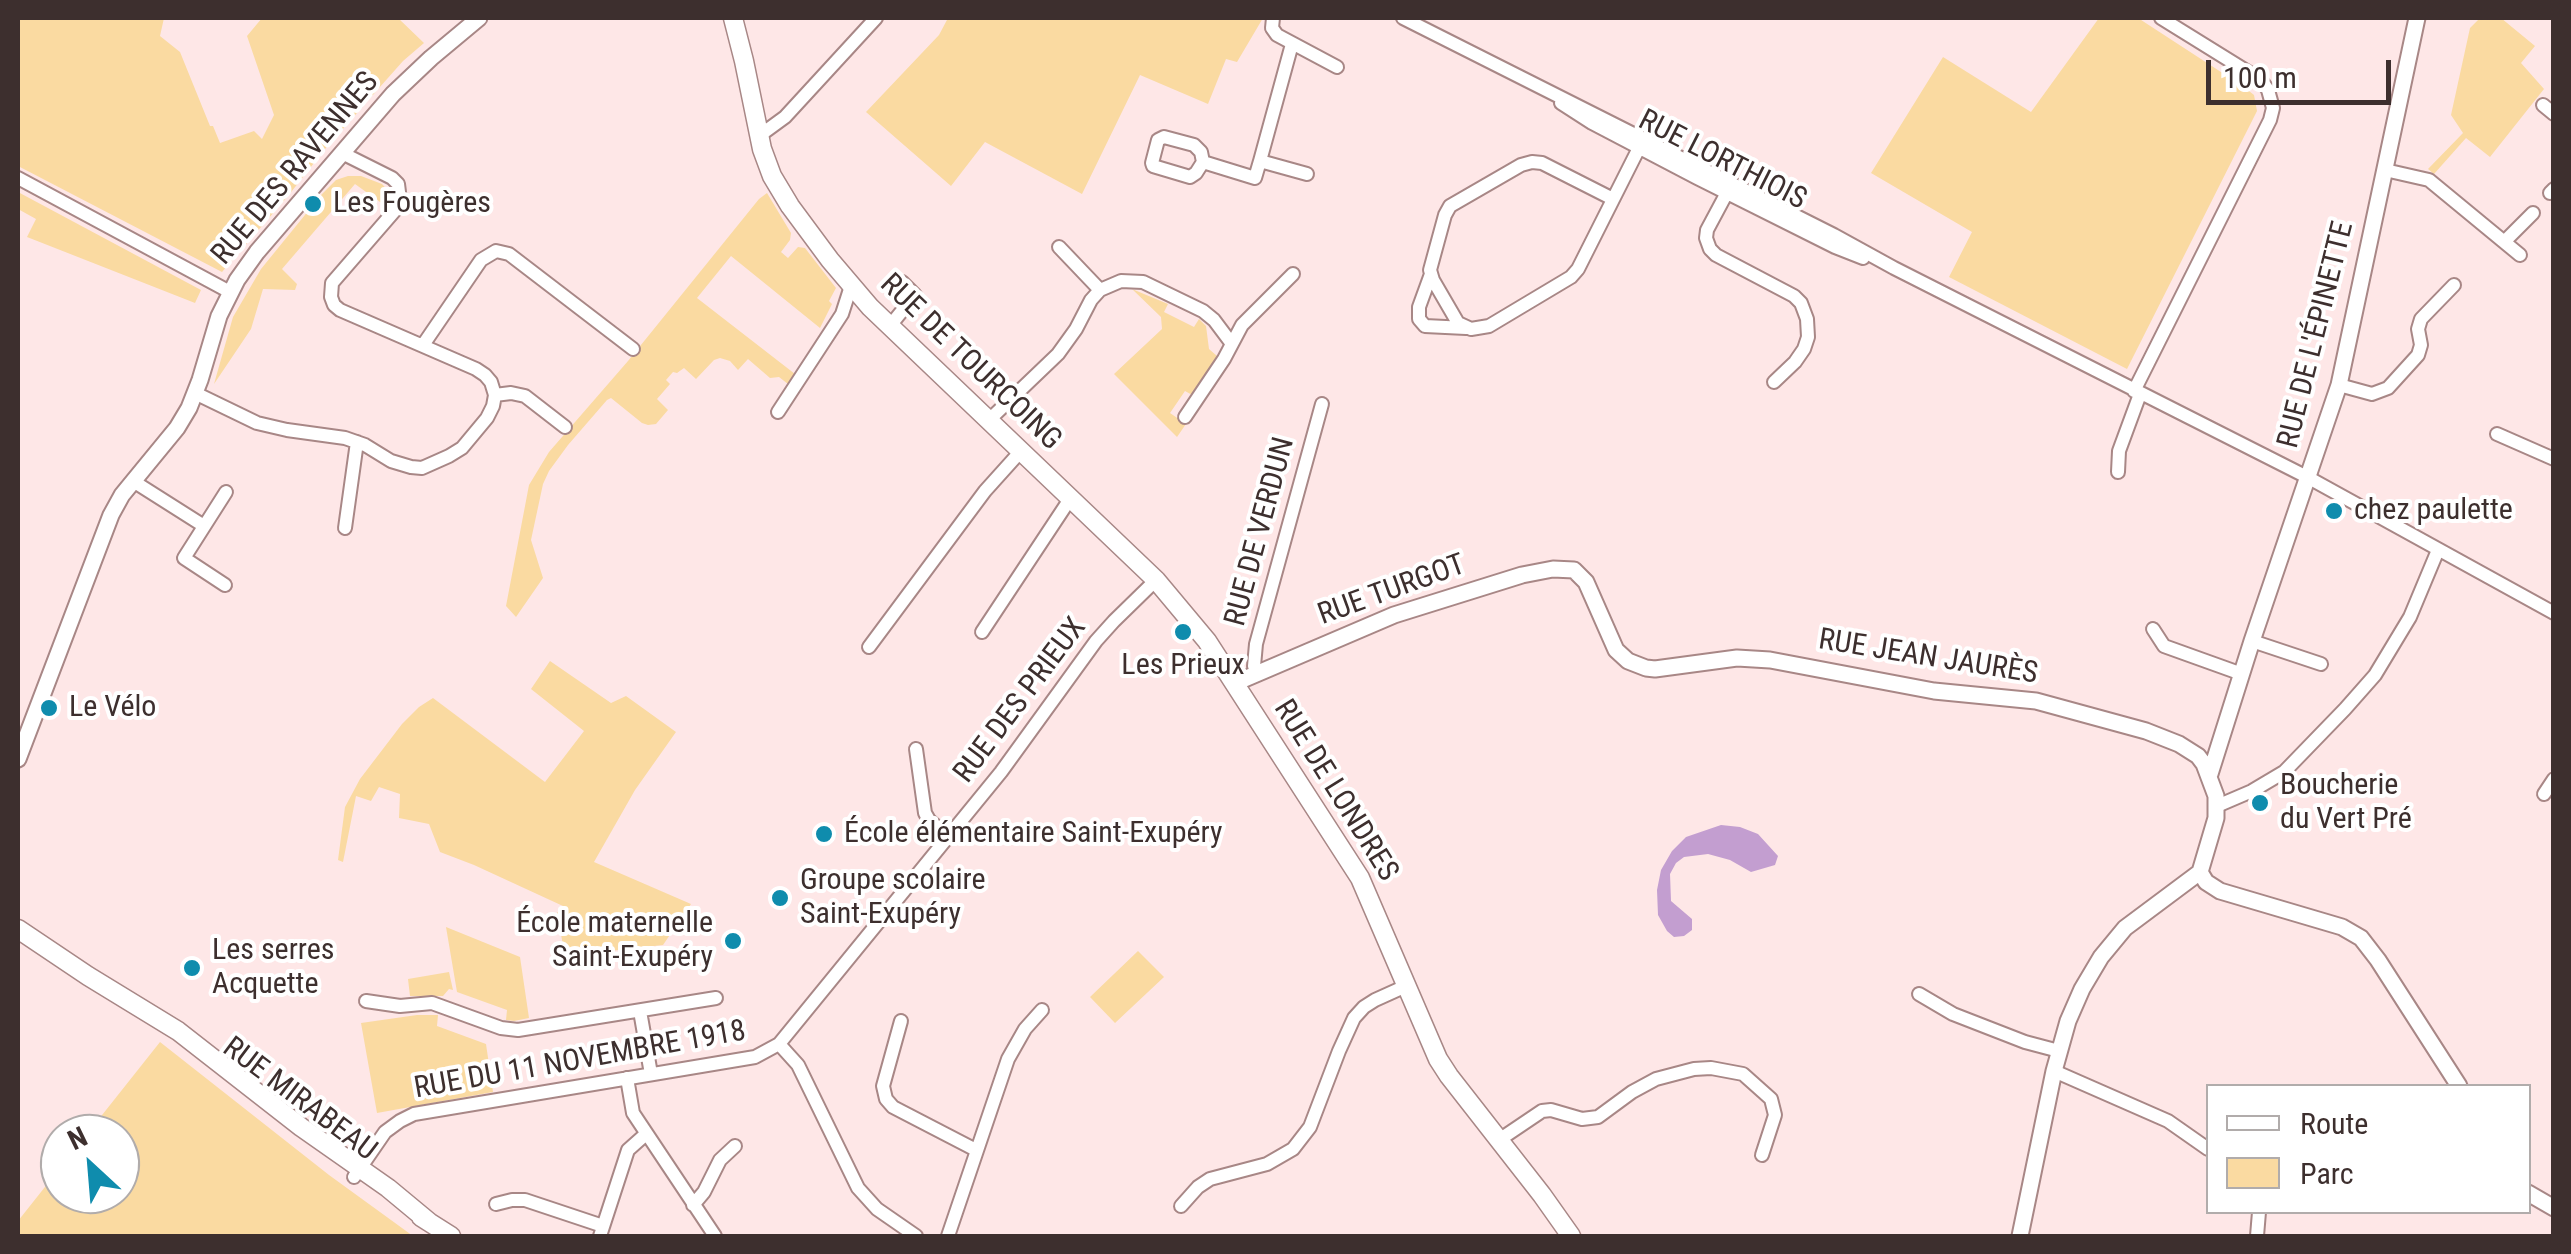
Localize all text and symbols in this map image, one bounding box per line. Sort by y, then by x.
scale bar [2211,40,2396,102]
text: 100 m [2223,60,2297,95]
street label: RUE DES RAVENNES [205,65,387,273]
street label: RUE LORTHIOIS [1632,103,1812,219]
place label: Les Fougères [333,186,491,222]
marker: Les Fougères [302,193,324,215]
street label: RUE DE L'ÉPINETTE [2271,218,2363,452]
street label: RUE DE TOURCOING [872,267,1068,459]
street label: RUE DE VERDUN [1219,434,1303,630]
place label: chez paulette [2354,493,2513,529]
marker: chez paulette [2323,500,2345,522]
street label: RUE TURGOT [1314,548,1470,634]
street label: RUE DES PRIEUX [947,611,1095,791]
marker: Les Prieux [1172,621,1194,643]
street label: RUE JEAN JAURÈS [1816,623,2040,693]
place label: Les Prieux [1121,648,1245,684]
place label: Le Vélo [69,690,156,726]
street label: RUE DE LONDRES [1265,694,1405,888]
marker: Le Vélo [38,697,60,719]
place label: Boucherie du Vert Pré [2280,768,2412,838]
marker: Boucherie du Vert Pré [2249,792,2271,814]
place label: École élémentaire Saint-Exupéry [844,816,1223,852]
marker: École élémentaire Saint-Exupéry [813,823,835,845]
place label: Groupe scolaire Saint-Exupéry [800,863,986,934]
marker: Groupe scolaire Saint-Exupéry [769,887,791,909]
place label: École maternelle Saint-Exupéry [516,906,713,976]
marker: École maternelle Saint-Exupéry [722,930,744,952]
place label: Les serres Acquette [212,933,334,1004]
marker: Les serres Acquette [181,957,203,979]
street label: RUE DU 11 NOVEMBRE 1918 [411,1014,749,1108]
street label: RUE MIRABEAU [215,1031,383,1169]
legend [2206,1084,2531,1214]
text: Route [2300,1106,2368,1141]
north arrow [40,1114,140,1214]
text: N [63,1120,92,1157]
text: Parc [2300,1156,2354,1191]

